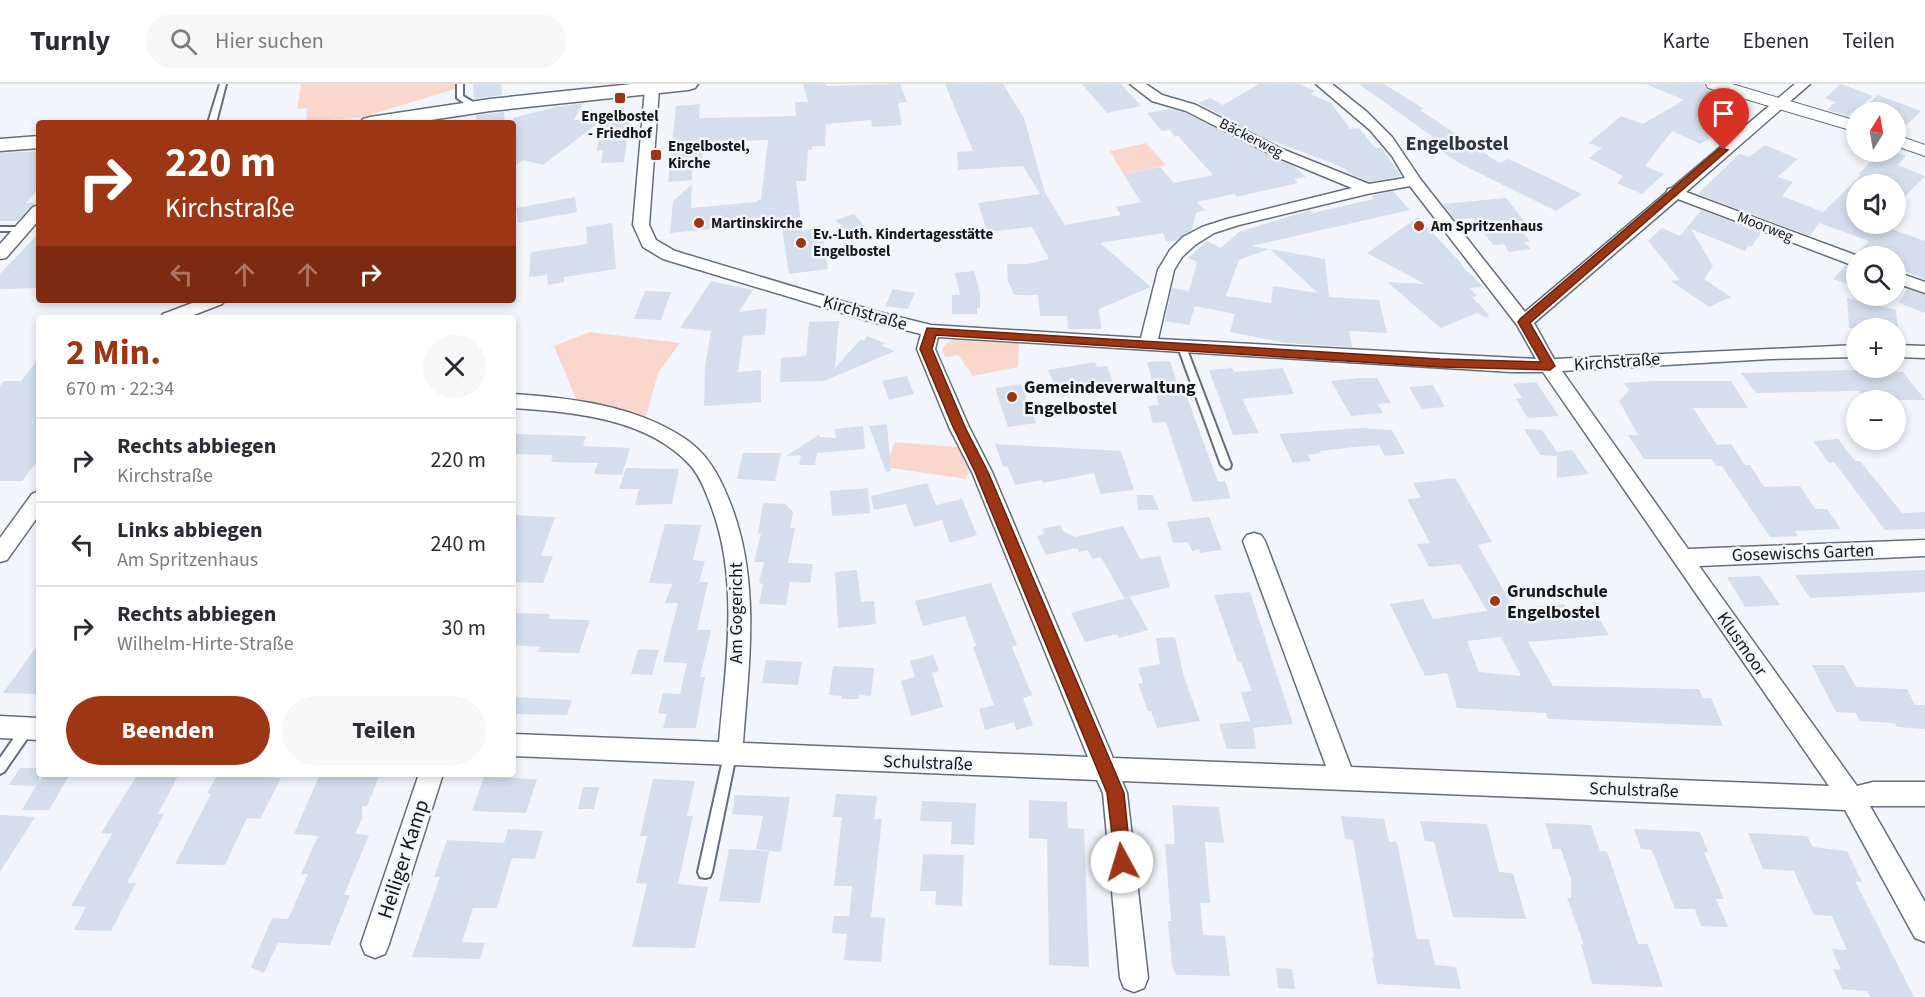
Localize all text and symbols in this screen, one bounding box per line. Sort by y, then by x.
search box [146,14,566,68]
text: Turnly [30,21,110,61]
icon: search [167,25,200,58]
text: Hier suchen [215,25,324,57]
text: Karte [1663,26,1710,56]
text: Ebenen [1743,26,1809,56]
text: Teilen [1842,26,1895,56]
pin [1698,88,1749,150]
marker: Engelbostel - Friedhof [613,91,627,105]
icon: arrive [1707,97,1740,130]
north arrow [1846,102,1906,162]
map controls [1846,102,1906,450]
place label: Engelbostel - Friedhof [581,106,659,144]
street label: Bäckerweg [1216,113,1287,163]
district label: Engelbostel [1405,130,1509,158]
text: 220 m [165,133,276,193]
place label: Engelbostel, Kirche [668,136,750,174]
icon: right [66,144,144,222]
marker: Engelbostel, Kirche [649,148,663,162]
button: sound [1846,174,1906,234]
text: Kirchstraße [165,189,295,228]
street label: Moorweg [1734,207,1796,247]
place label: Martinskirche [711,213,803,234]
marker: Martinskirche [692,216,706,230]
place label: Am Spritzenhaus [1430,216,1543,237]
marker: Am Spritzenhaus [1412,219,1426,233]
place label: Ev.-Luth. Kindertagesstätte Engelbostel [813,224,994,262]
marker: Ev.-Luth. Kindertagesstätte Engelbostel [794,236,808,250]
button: search [1846,246,1906,306]
icon: left [165,258,198,291]
icon: ahead [228,258,261,291]
icon: ahead [291,258,324,291]
icon: right [354,258,387,291]
street label: Kirchstraße [820,289,910,337]
button: + [1846,318,1906,378]
text: 2 Min. [66,327,161,378]
button: close [423,335,486,398]
street label: Kirchstraße [1573,347,1661,377]
text: 670 m · 22:34 [66,375,174,403]
place label: Gemeindeverwaltung Engelbostel [1024,375,1196,421]
marker: Gemeindeverwaltung Engelbostel [1005,390,1019,404]
button: − [1846,390,1906,450]
text: Rechts abbiegen [117,430,276,462]
icon: right [66,444,99,477]
text: 220 m [431,444,486,476]
text: Kirchstraße [117,462,213,490]
text: Links abbiegen [117,514,263,546]
icon: left [66,528,99,561]
text: 240 m [431,528,486,560]
street label: Gosewischs Garten [1731,538,1875,568]
text: Am Spritzenhaus [117,546,258,574]
street label: Am Gogericht [724,562,749,664]
place label: Grundschule Engelbostel [1507,579,1608,625]
marker: Grundschule Engelbostel [1488,594,1502,608]
text: Rechts abbiegen [117,598,276,630]
street label: Klusmoor [1711,607,1774,682]
icon: right [66,612,99,645]
text: 30 m [441,612,486,644]
text: Wilhelm-Hirte-Straße [117,630,294,658]
button: Beenden [66,696,270,765]
button: Teilen [282,696,486,765]
street label: Schulstraße [883,749,973,777]
street label: Schulstraße [1589,776,1679,804]
street label: Heiliger Kamp [370,795,436,923]
position arrow [1090,830,1154,894]

